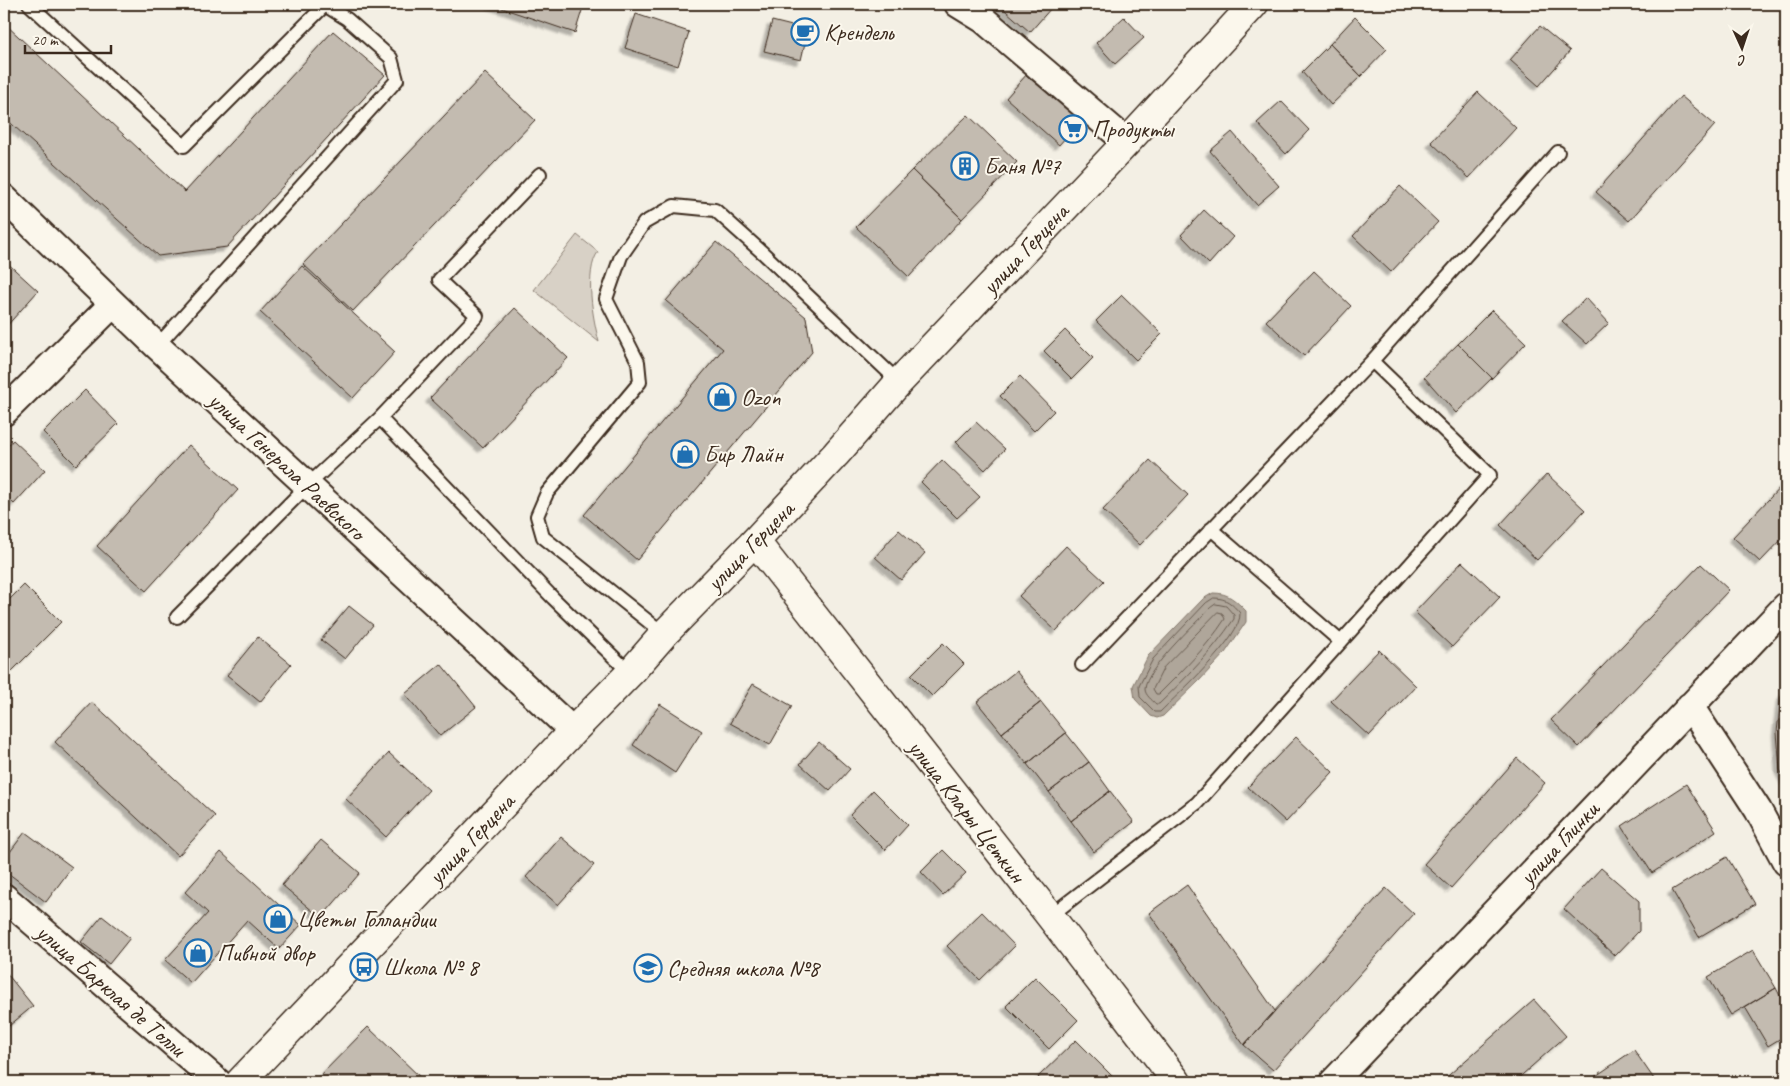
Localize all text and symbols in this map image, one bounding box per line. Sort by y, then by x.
cafe icon: Крендель [790,17,820,47]
place label: Крендель [824,17,895,47]
scale bar [25,22,111,54]
north arrow [1718,22,1768,72]
text: 20 m [32,31,59,50]
text: С [1737,52,1747,69]
supermarket icon: Продукты [1058,114,1088,144]
place label: Продукты [1092,114,1176,144]
building icon: Баня №7 [950,151,980,181]
place label: Баня №7 [984,151,1062,181]
street label: улица Герцена [974,196,1076,302]
shop icon: Ozon [707,382,737,412]
place label: Ozon [741,382,781,412]
street label: улица Генерала Раевского [201,384,374,548]
shop icon: Бир Лайн [670,439,700,469]
place label: Бир Лайн [704,439,785,469]
street label: улица Герцена [698,493,802,599]
street label: улица Клары Цеткин [900,732,1034,890]
street label: улица Герцена [420,786,522,892]
street label: улица Глинки [1511,794,1606,893]
shop icon: Цветы Голландии [263,904,293,934]
place label: Цветы Голландии [297,904,438,934]
street label: улица Барклая де Толли [29,916,194,1065]
shop icon: Пивной двор [183,938,213,968]
place label: Пивной двор [217,938,316,968]
bus stop icon: Школа № 8 [349,952,379,982]
place label: Школа № 8 [383,952,480,982]
school or university icon: Средняя школа №8 [633,953,663,983]
place label: Средняя школа №8 [667,953,821,983]

